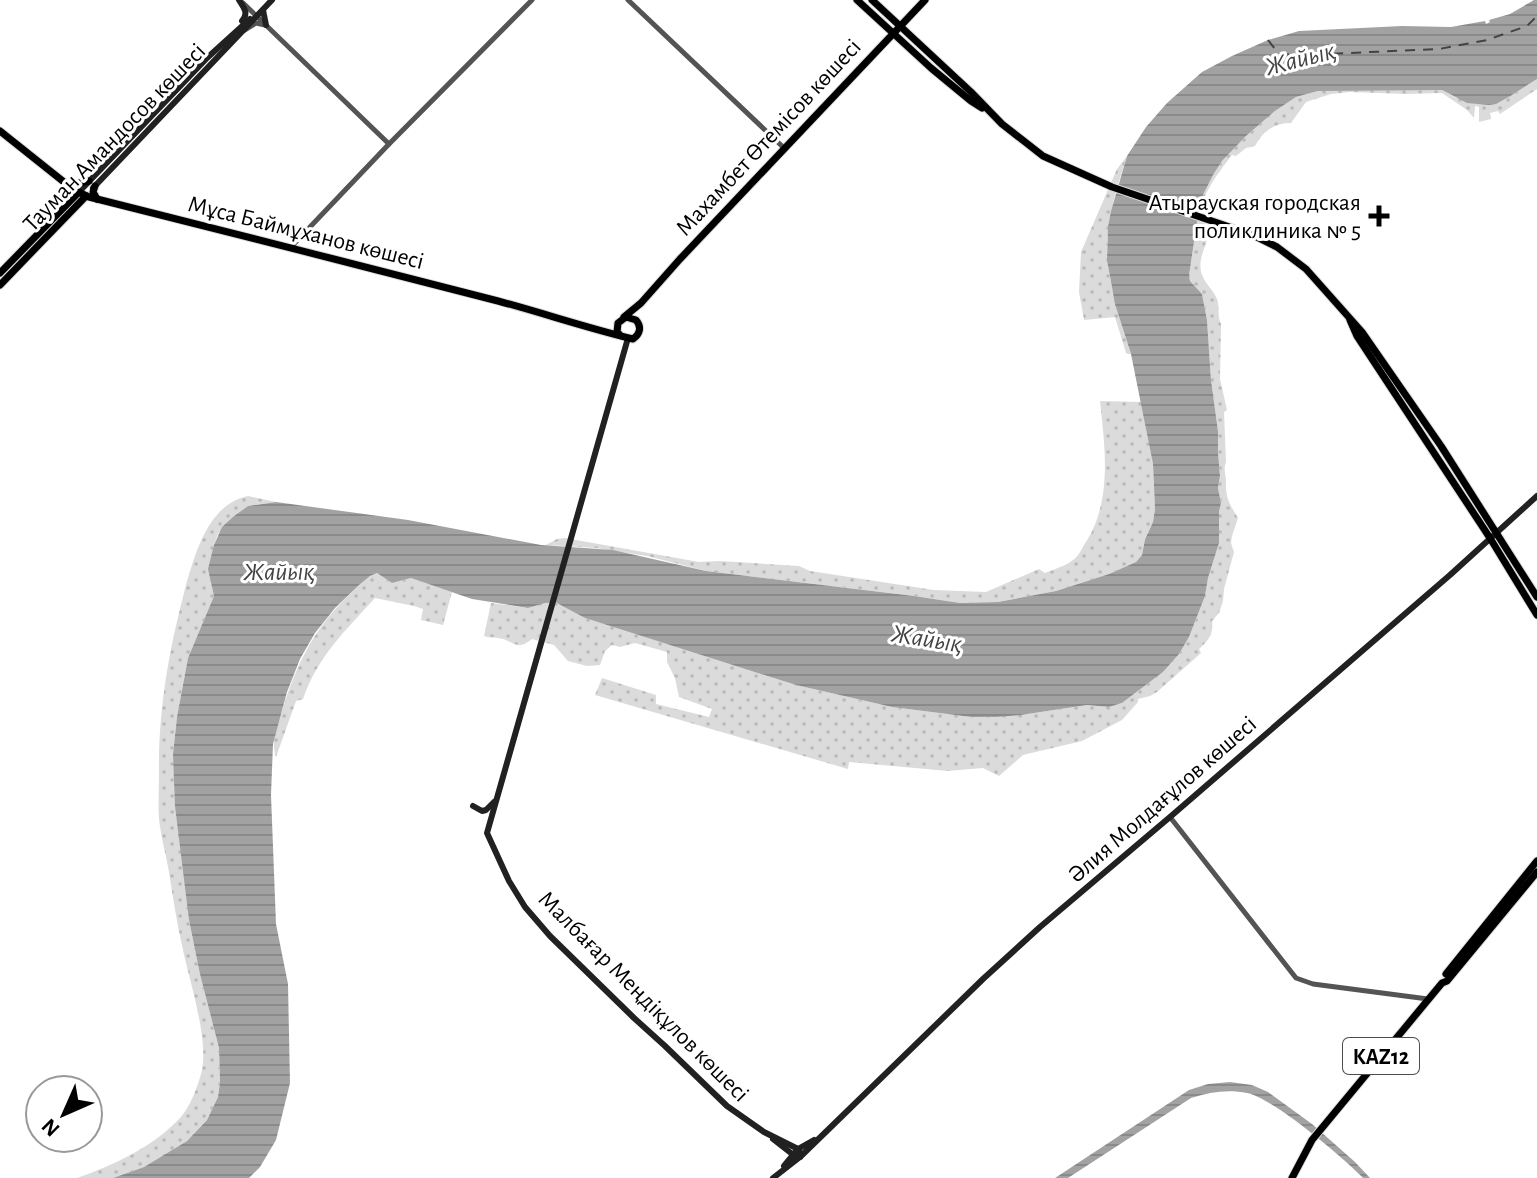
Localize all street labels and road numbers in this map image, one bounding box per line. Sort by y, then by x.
street label: Махамбет Өтемісов көшесі [672,35,866,241]
street label: Тауман Амандосов көшесі [19,39,210,236]
street label: Мұса Баймұханов көшесі [185,192,426,274]
street label: Әлия Молдағұлов көшесі [1064,712,1261,888]
street label: Малбағар Меңдіқұлов көшесі [533,887,753,1107]
road number: KAZ12 [1343,1038,1419,1074]

